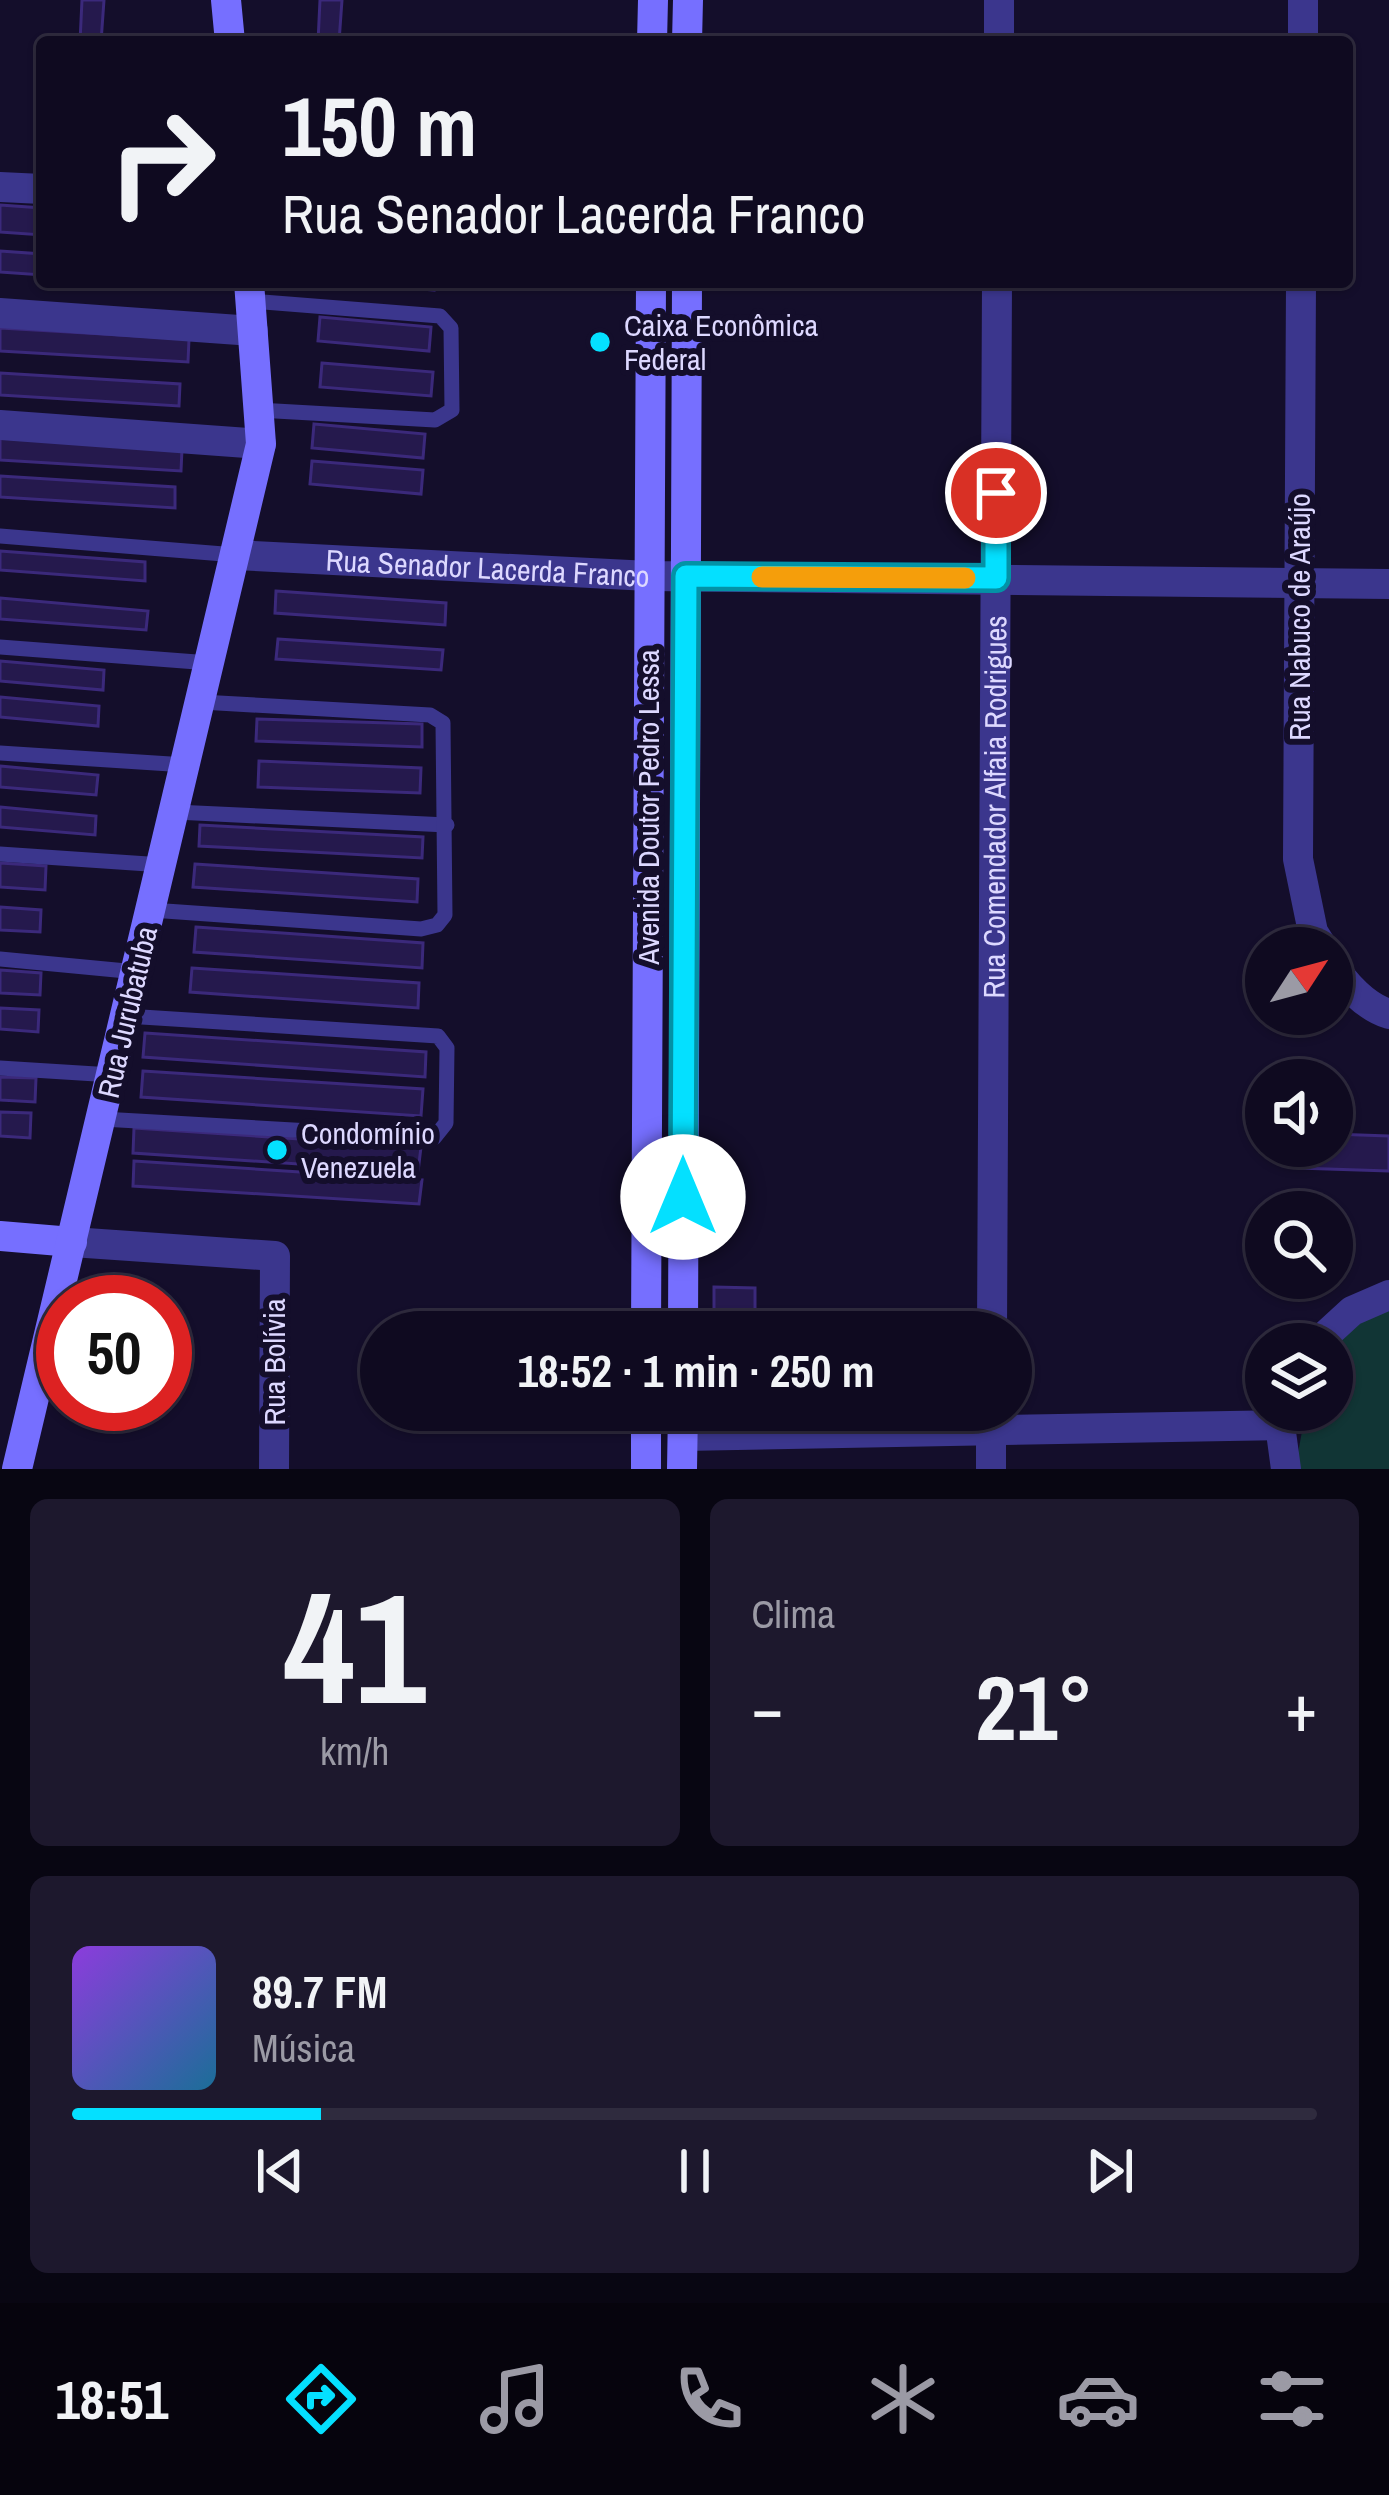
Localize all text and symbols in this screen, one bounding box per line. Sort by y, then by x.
text: 150 m [282,69,477,182]
icon: right [84,84,240,240]
text: Rua Senador Lacerda Franco [282,177,865,250]
place label: Caixa Econômica Federal [624,305,818,379]
marker: Caixa Econômica Federal [587,329,613,355]
pin [945,442,1047,544]
icon: arrive [963,460,1029,526]
street label: Rua Nabuco de Araújo [1279,493,1319,741]
street label: Rua Senador Lacerda Franco [325,540,651,596]
street label: Rua Comendador Alfaia Rodrigues [974,615,1015,999]
street label: Avenida Doutor Pedro Lessa [628,649,668,966]
street label: Rua Jurubatuba [88,922,166,1102]
north arrow [1245,927,1353,1035]
map controls [1245,927,1353,1431]
button: sound [1245,1059,1353,1167]
place label: Condomínio Venezuela [301,1113,435,1187]
position arrow [620,1134,746,1260]
marker: Condomínio Venezuela [264,1137,290,1163]
button: search [1245,1191,1353,1299]
speed limit sign: 50 [36,1275,192,1431]
street label: Rua Bolívia [254,1298,294,1426]
button: layers [1245,1323,1353,1431]
text: 18:52 · 1 min · 250 m [518,1340,874,1401]
text: 41 [284,1542,426,1752]
text: Clima [752,1588,835,1640]
text: 21° [975,1647,1093,1768]
text: − [752,1663,783,1752]
text: + [1285,1663,1317,1752]
text: km/h [320,1725,389,1777]
text: 89.7 FM [252,1961,387,2022]
text: Música [252,2022,355,2074]
icon: previous [247,2138,313,2204]
icon: pause [662,2138,728,2204]
icon: next [1077,2138,1143,2204]
icon: directions [279,2357,363,2441]
icon: music [473,2357,557,2441]
icon: phone [667,2357,751,2441]
icon: climate [861,2357,945,2441]
icon: car [1056,2357,1140,2441]
icon: filters [1250,2357,1334,2441]
text: 18:51 [55,2363,168,2436]

